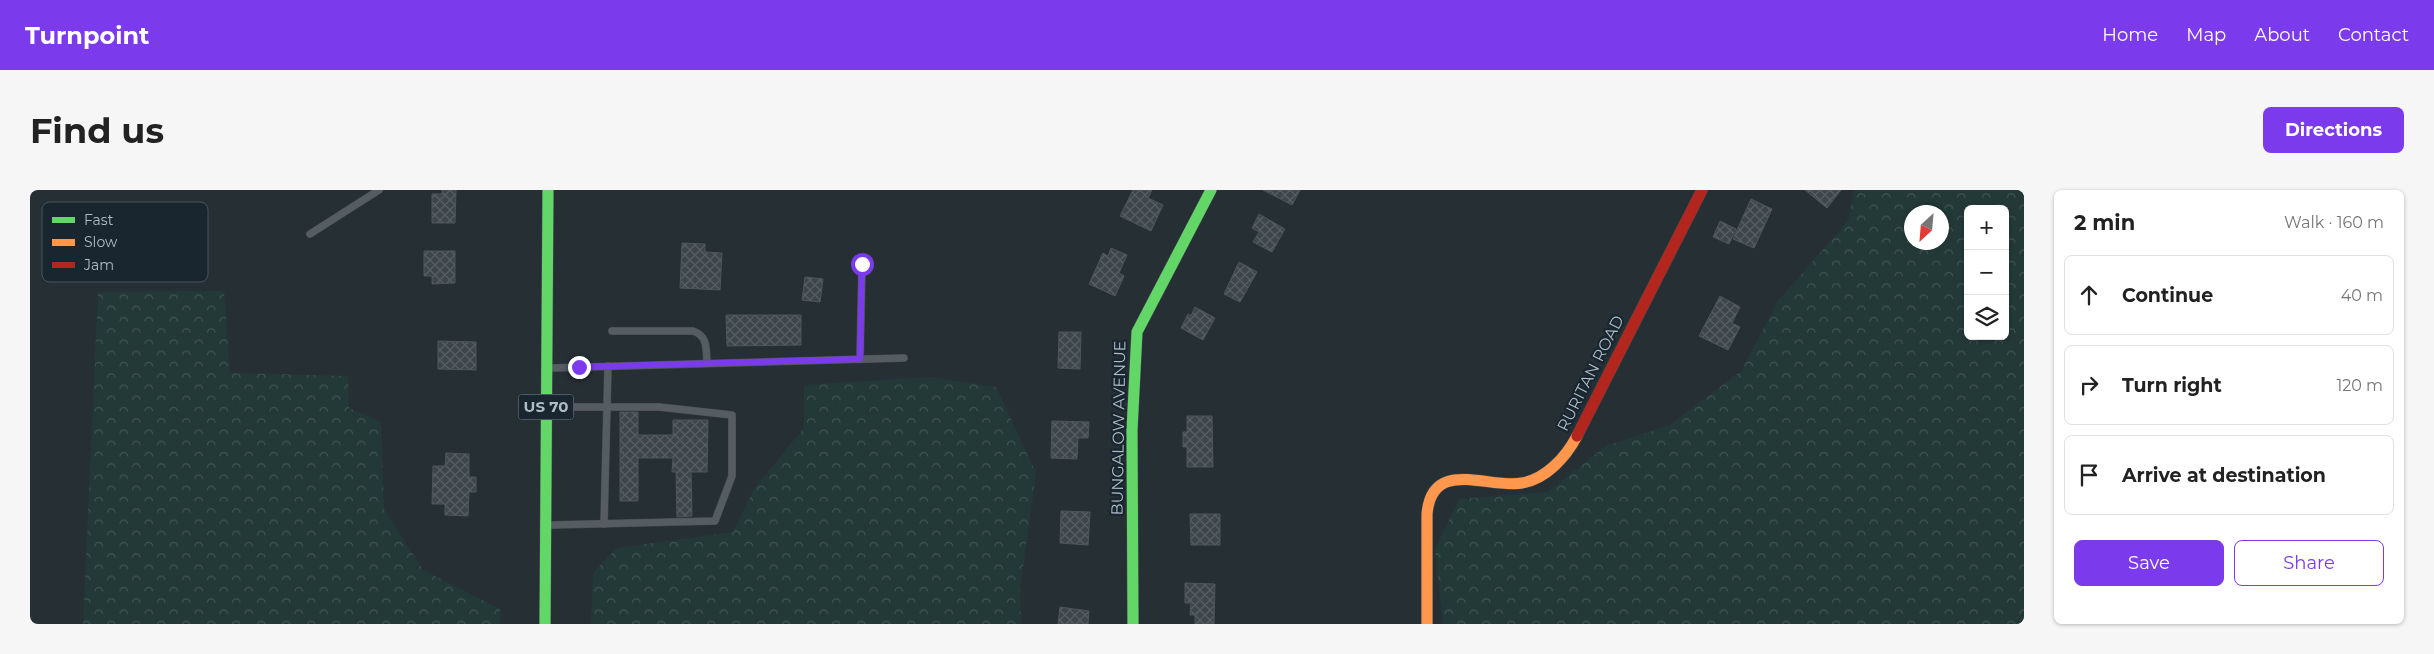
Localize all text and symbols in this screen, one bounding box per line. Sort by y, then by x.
text: Turnpoint [25,21,149,50]
text: Home [2102,24,2158,46]
text: Map [2186,24,2226,46]
text: About [2254,24,2310,46]
text: Contact [2338,24,2409,46]
button: Directions [2263,107,2404,153]
text: Find us [30,109,164,152]
legend [42,202,208,282]
north arrow [1904,205,1949,250]
map controls [1964,205,2009,340]
button: + [1964,205,2009,250]
text: 2 min [2074,210,2135,235]
text: Fast [84,211,114,229]
text: Walk · 160 m [2284,213,2384,232]
text: Slow [84,233,118,251]
button: − [1964,250,2009,295]
route start [851,253,874,276]
text: Jam [83,256,114,274]
icon: ahead [2075,281,2103,309]
text: Continue [2122,284,2213,307]
text: 40 m [2341,286,2383,305]
button: layers [1964,295,2009,340]
street label: RURITAN ROAD [1553,312,1628,434]
street label: BUNGALOW AVENUE [1107,340,1130,516]
route end [568,356,591,379]
icon: right [2075,371,2103,399]
text: Turn right [2122,374,2222,397]
text: 120 m [2336,376,2383,395]
road number: US 70 [518,394,574,420]
icon: arrive [2075,461,2103,489]
text: Arrive at destination [2122,464,2326,487]
button: Save [2074,540,2224,586]
button: Share [2234,540,2384,586]

